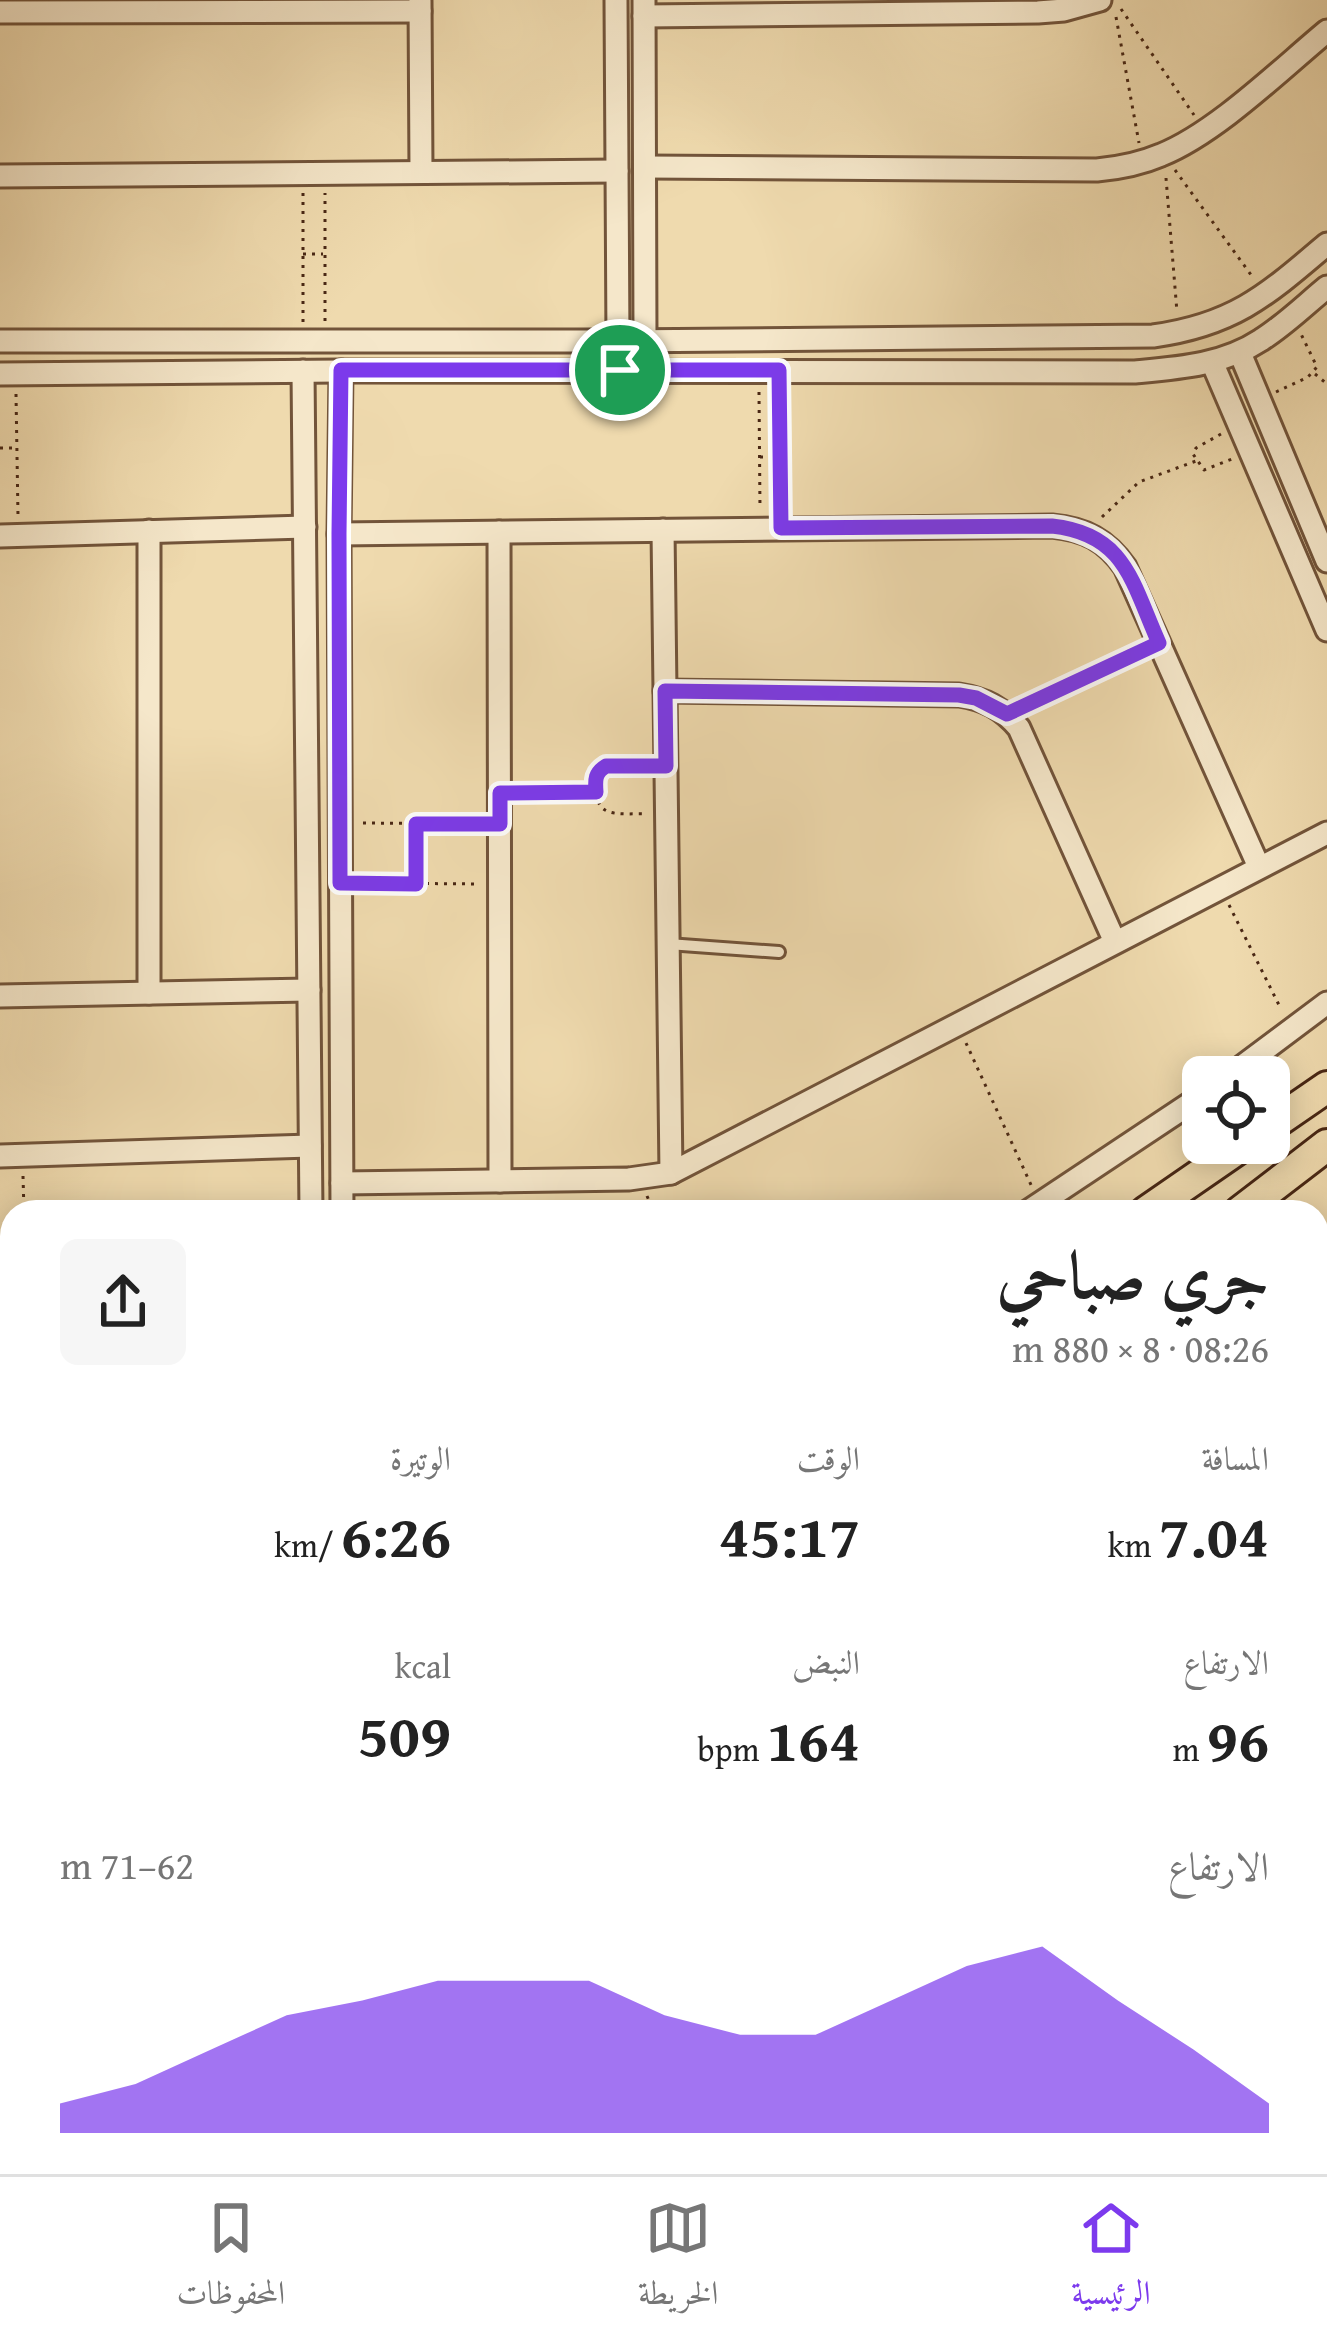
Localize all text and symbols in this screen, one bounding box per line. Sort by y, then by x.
pin [569,319,671,421]
icon: arrive [587,337,653,403]
map controls [1182,1056,1290,1164]
button: locate [1182,1056,1290,1164]
text: جري صباحي [997,1225,1269,1322]
button: share [60,1239,186,1365]
text: 08:26 · 8 × 880 m [1012,1319,1269,1376]
text: الوتيرة [390,1434,451,1482]
text: الوقت [797,1434,860,1482]
text: المسافة [1202,1434,1269,1482]
text: 6:26 [341,1491,451,1579]
text: 45:17 [719,1491,860,1579]
text: 7.04 [1159,1491,1269,1579]
text: /km [274,1521,341,1569]
text: km [1108,1521,1159,1569]
text: النبض [792,1638,860,1686]
text: الارتفاع [1183,1638,1269,1686]
text: kcal [395,1642,451,1690]
text: 509 [358,1690,451,1778]
text: 164 [767,1695,860,1783]
text: 96 [1207,1695,1269,1783]
text: bpm [698,1725,767,1773]
text: m [1173,1725,1207,1773]
text: 62–71 m [60,1836,194,1893]
text: الارتفاع [1168,1837,1269,1894]
tab: المحفوظات [176,2195,285,2325]
tab: الخريطة [638,2195,718,2325]
tab: الرئيسية [1071,2195,1151,2325]

